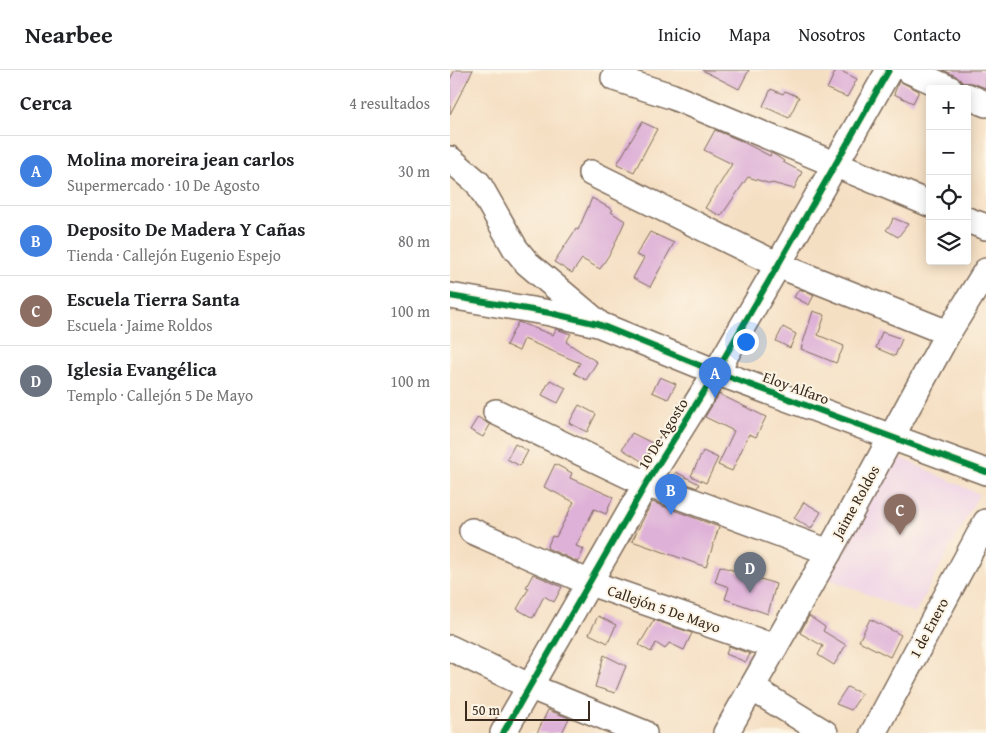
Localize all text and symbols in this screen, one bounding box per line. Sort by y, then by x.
text: Nearbee [25,17,113,52]
text: Inicio [658,21,701,48]
text: Mapa [729,21,770,48]
text: Nosotros [798,21,866,48]
text: Contacto [894,21,961,48]
map controls [926,85,971,265]
button: + [926,85,971,130]
text: Cerca [20,87,72,118]
text: 4 resultados [349,91,430,115]
button: − [926,130,971,175]
text: Molina moreira jean carlos [67,145,294,173]
text: A [31,159,41,183]
text: 30 m [398,159,430,183]
text: Supermercado · 10 De Agosto [67,173,260,197]
button: locate [926,175,971,220]
text: Deposito De Madera Y Cañas [67,215,305,243]
button: layers [926,220,971,265]
text: B [31,229,41,253]
text: 80 m [398,229,430,253]
text: Tienda · Callejón Eugenio Espejo [67,243,281,267]
text: Escuela Tierra Santa [67,285,240,313]
text: C [31,299,41,323]
text: 100 m [390,299,430,323]
text: Escuela · Jaime Roldos [67,313,213,337]
your location [733,329,759,355]
text: Iglesia Evangélica [67,355,217,383]
pin: A [699,357,731,398]
street label: Eloy Alfaro [760,366,833,409]
text: D [31,369,41,393]
text: 100 m [390,369,430,393]
text: Templo · Callejón 5 De Mayo [67,383,253,407]
street label: 10 De Agosto [632,394,693,473]
street label: Jaime Roldos [826,461,884,544]
pin: B [655,474,687,515]
pin: C [884,494,916,535]
pin: D [734,552,766,593]
street label: Callejón 5 De Mayo [605,579,724,638]
street label: 1 de Enero [904,594,953,662]
scale bar [465,698,590,721]
text: 50 m [472,700,500,720]

